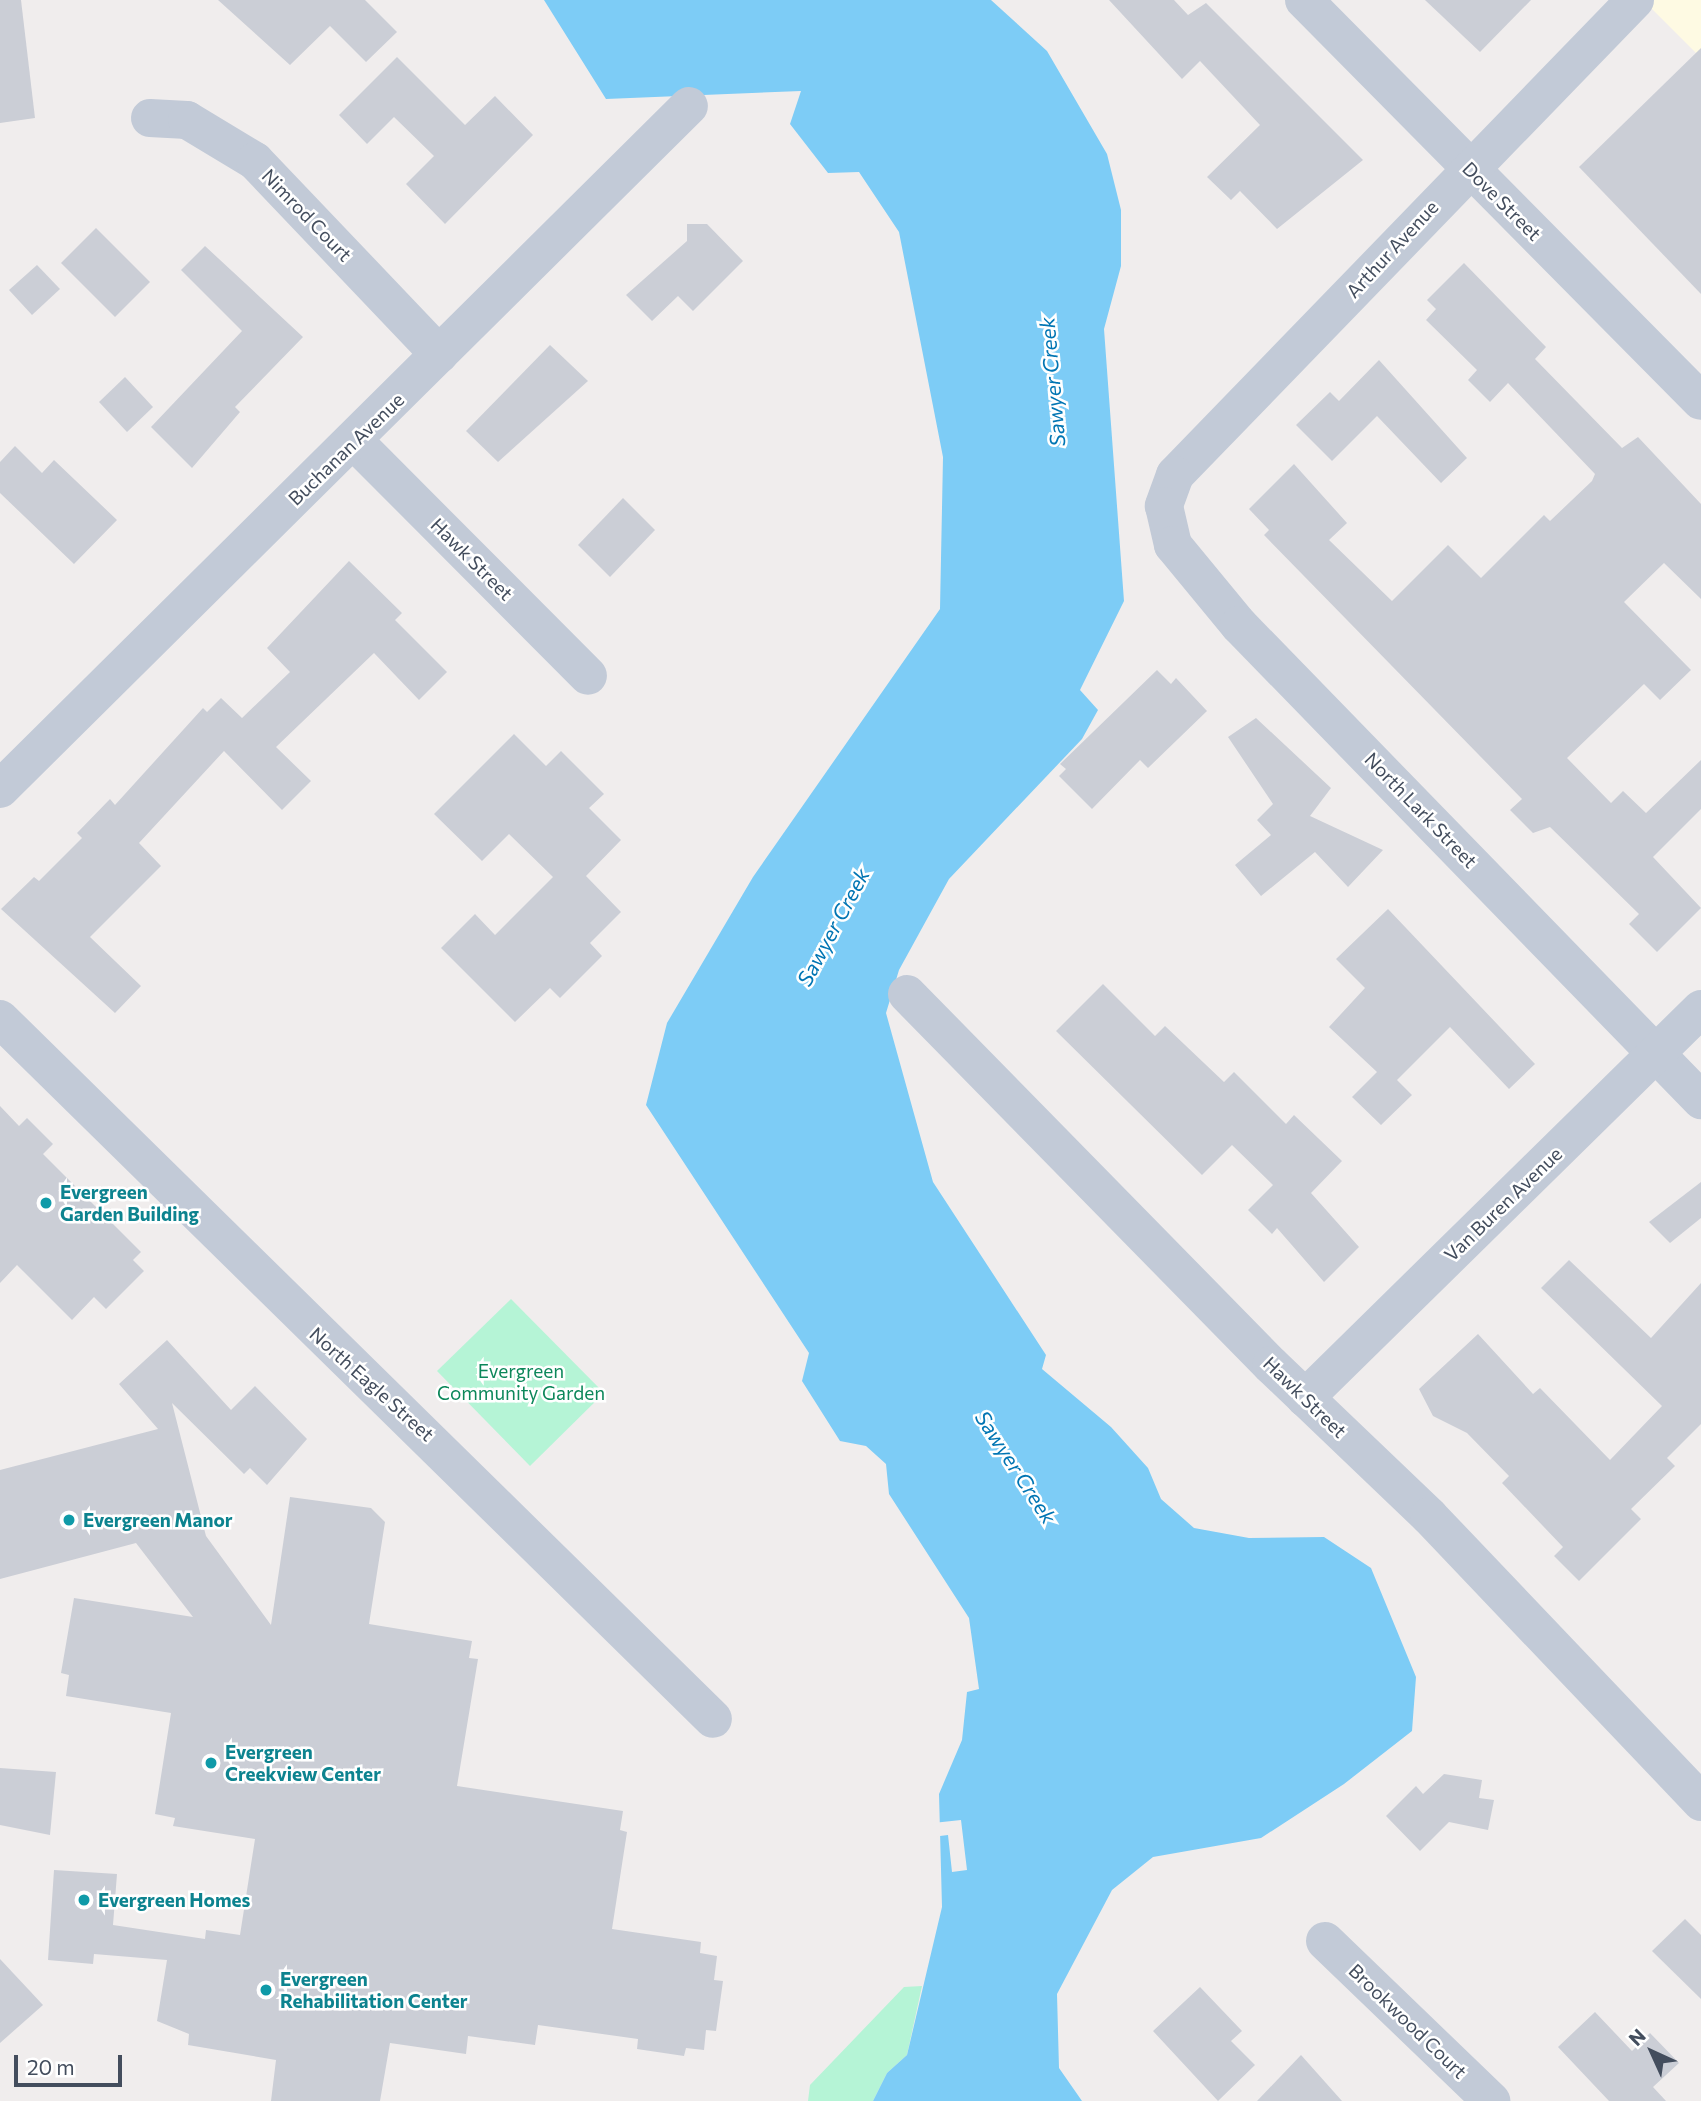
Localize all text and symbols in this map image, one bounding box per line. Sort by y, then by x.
street label: Dove Street [1458,157,1546,245]
street label: Nimrod Court [257,164,357,266]
street label: Arthur Avenue [1341,196,1443,302]
water label: Sawyer Creek [1034,316,1070,448]
street label: Buchanan Avenue [283,388,409,510]
street label: Hawk Street [426,513,518,605]
street label: North Lark Street [1360,748,1482,872]
water label: Sawyer Creek [791,864,875,990]
street label: Van Buren Avenue [1440,1142,1566,1266]
place label: Evergreen Garden Building [60,1181,199,1225]
marker: Evergreen Garden Building [38,1195,54,1211]
street label: North Eagle Street [305,1322,439,1446]
street label: Hawk Street [1259,1352,1351,1442]
park label: Evergreen Community Garden [437,1360,605,1404]
water label: Sawyer Creek [970,1406,1062,1528]
place label: Evergreen Manor [83,1509,233,1531]
marker: Evergreen Manor [61,1512,77,1528]
place label: Evergreen Creekview Center [225,1741,381,1785]
marker: Evergreen Creekview Center [203,1755,219,1771]
place label: Evergreen Homes [98,1889,250,1911]
marker: Evergreen Homes [76,1892,92,1908]
street label: Brookwood Court [1344,1959,1472,2083]
place label: Evergreen Rehabilitation Center [280,1968,468,2012]
marker: Evergreen Rehabilitation Center [258,1982,274,1998]
north arrow [1617,2017,1687,2087]
text: N [1624,2024,1650,2050]
scale bar [18,2042,126,2086]
text: 20 m [27,2054,75,2079]

